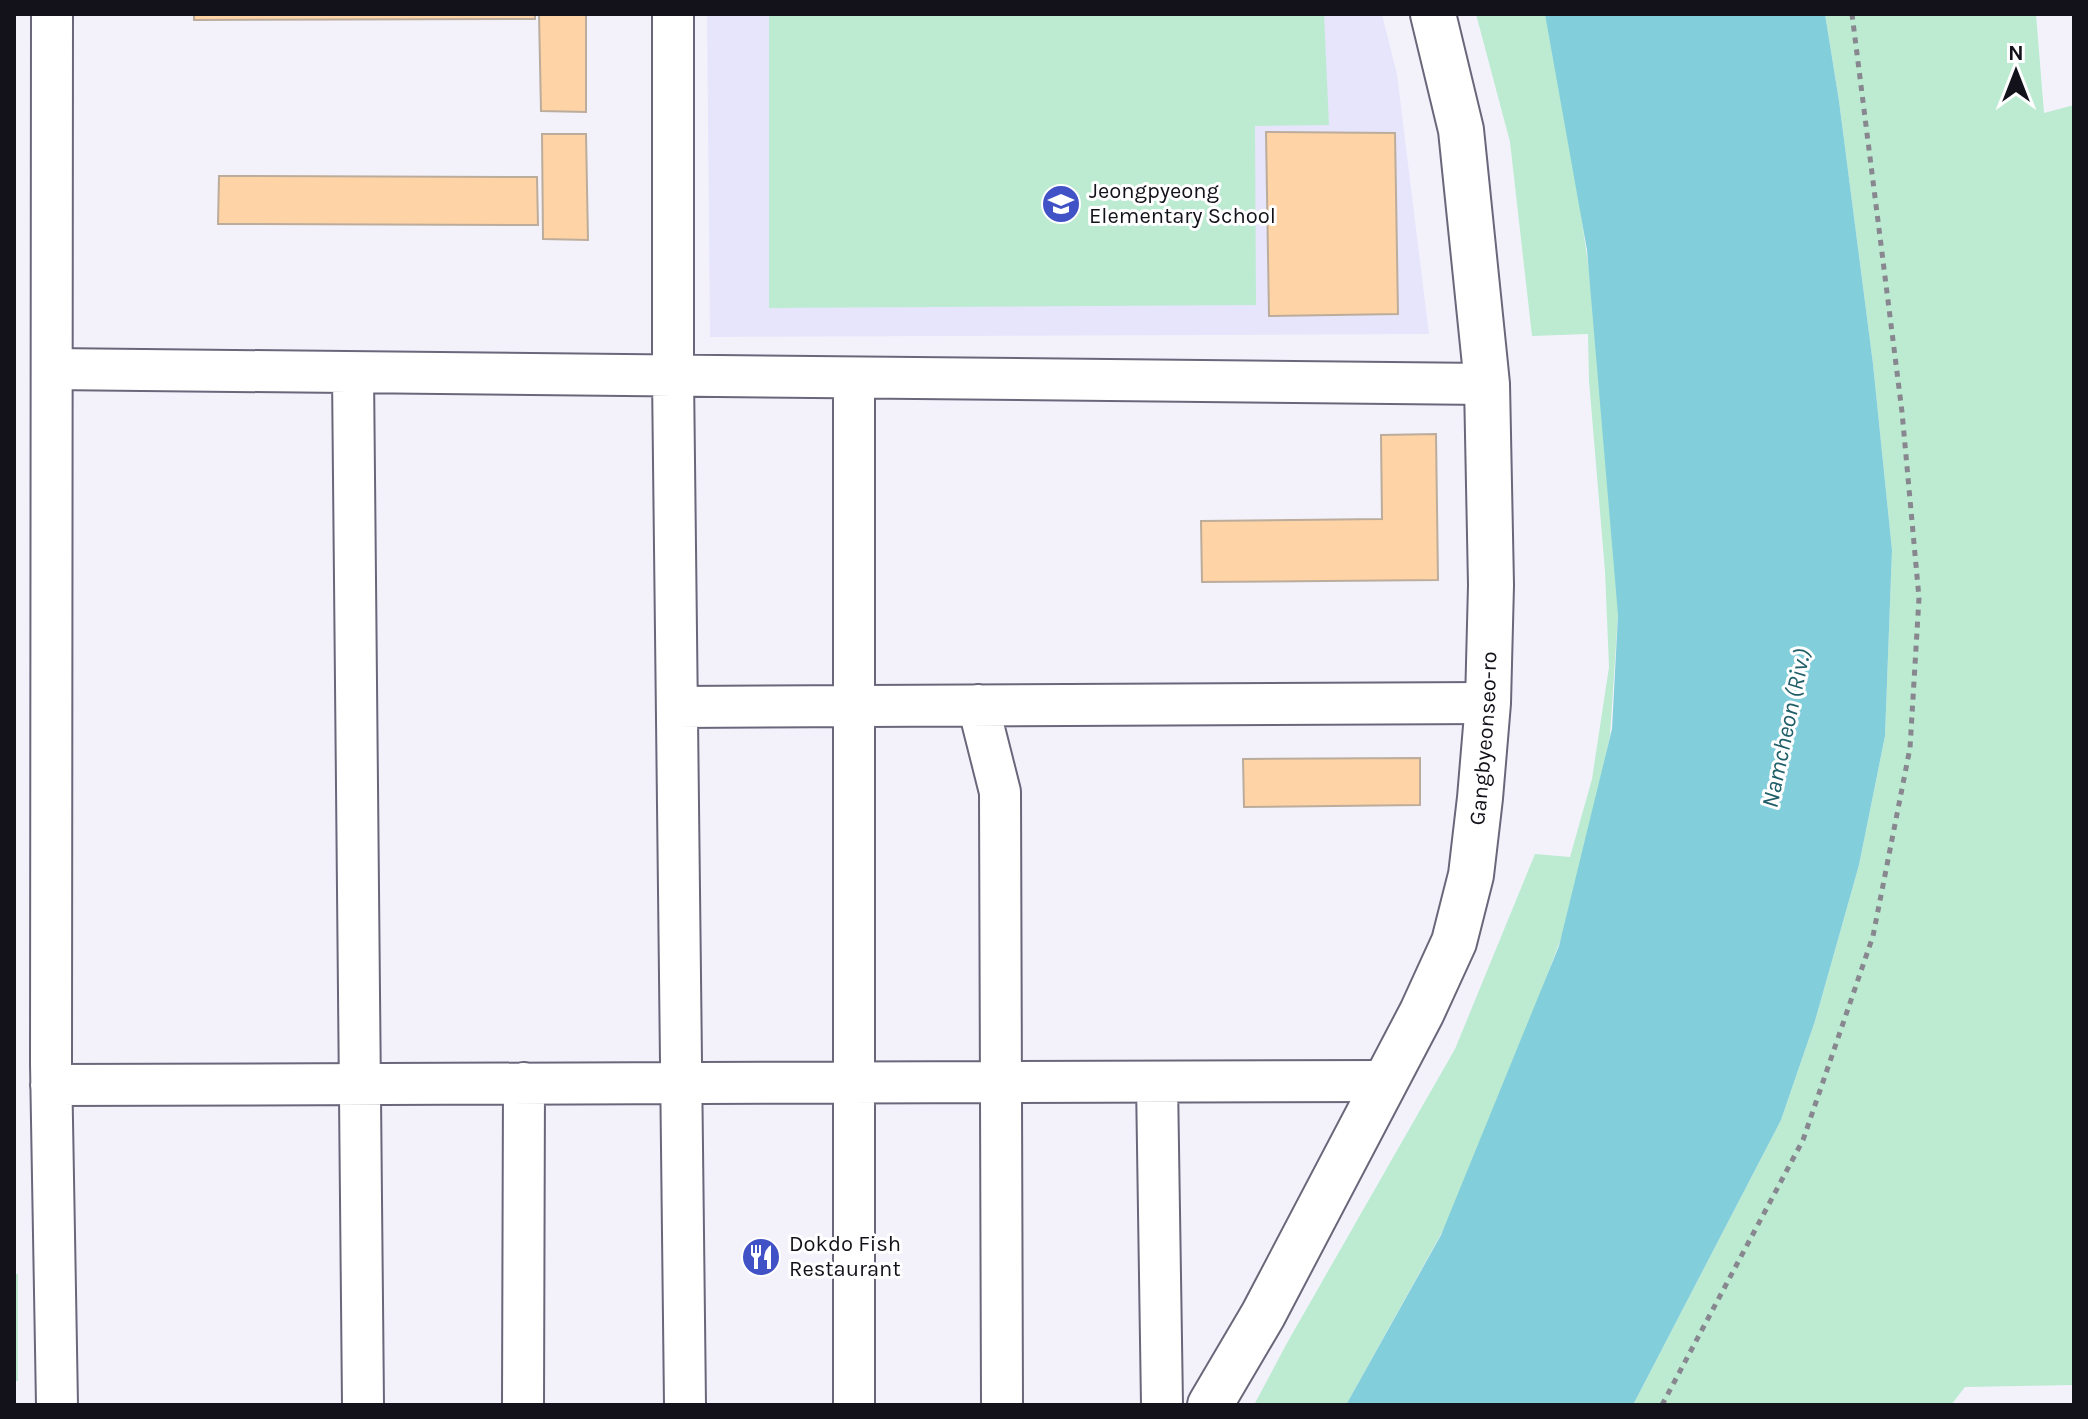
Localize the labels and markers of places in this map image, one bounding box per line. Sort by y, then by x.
place label: Jeongpyeong Elementary School [1089,178,1276,229]
school or university icon: Jeongpyeong Elementary School [1040,183,1082,225]
place label: Dokdo Fish Restaurant [789,1231,901,1282]
restaurant icon: Dokdo Fish Restaurant [740,1236,782,1278]

